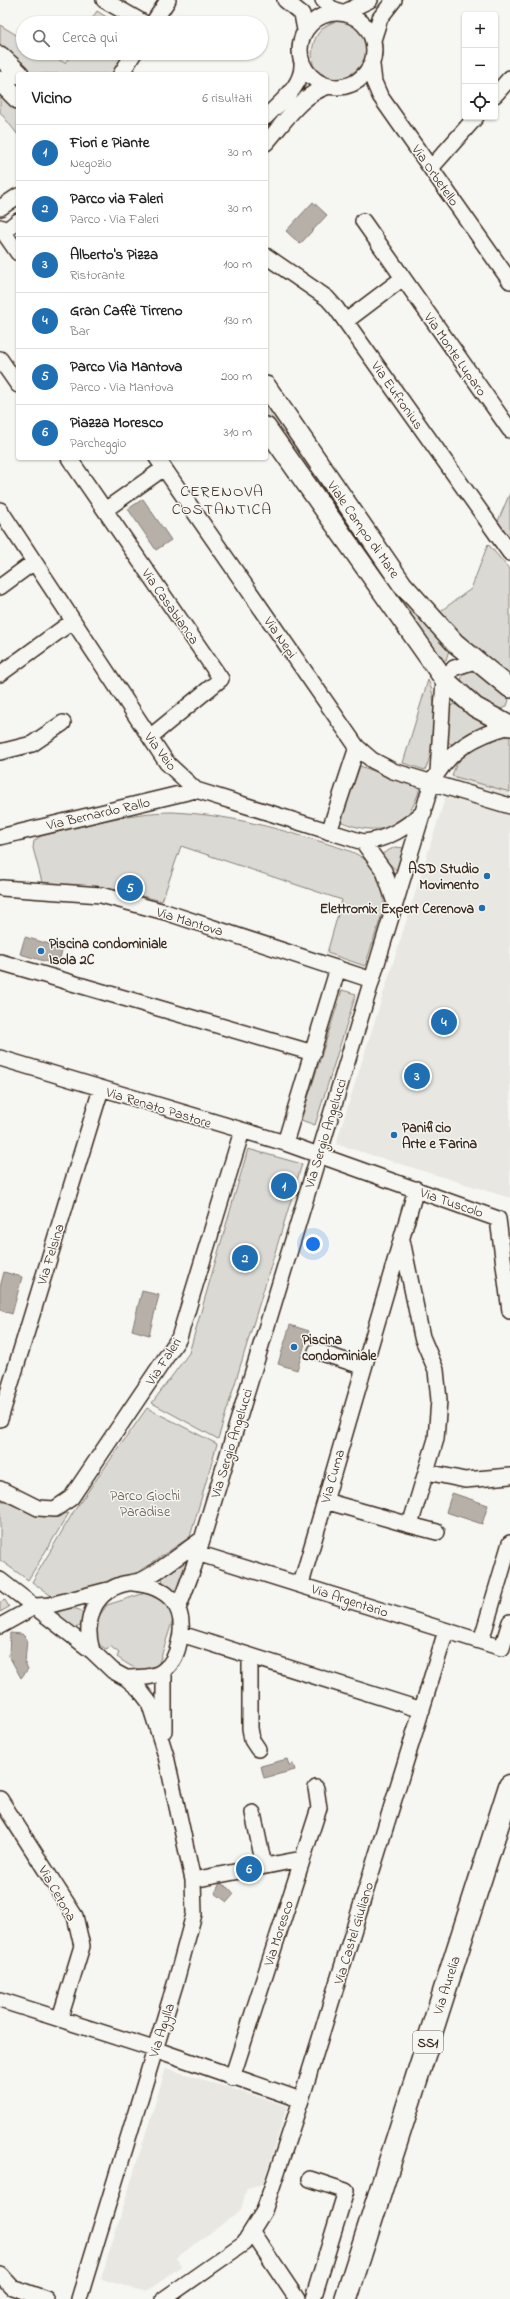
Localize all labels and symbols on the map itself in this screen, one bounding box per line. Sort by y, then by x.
street label: Via Orbetello [405,140,464,211]
street label: Via Monte Luparo [418,308,491,401]
street label: Via Eufronius [365,356,428,434]
street label: Viale Campo di Mare [321,476,405,583]
district label: CERENOVA COSTANTICA [172,480,272,522]
street label: Via Casabianca [135,564,204,649]
street label: Via Nepi [257,612,302,663]
street label: Via Veio [138,727,181,776]
street label: Via Bernardo Rallo [44,792,152,837]
place label: ASD Studio Movimento [408,859,479,896]
marker: ASD Studio Movimento [482,871,492,881]
pin: 5 [117,873,143,903]
place label: Elettromix Expert Cerenova [320,899,474,920]
street label: Via Mantova [153,902,226,943]
marker: Elettromix Expert Cerenova [477,903,487,913]
place label: Piscina condominiale Isola 2C [49,934,168,971]
marker: Piscina condominiale Isola 2C [36,946,46,956]
pin: 4 [431,1007,457,1037]
pin: 3 [404,1061,430,1091]
street label: Via Sergio Angelucci [300,1076,354,1192]
street label: Via Renato Pastore [102,1082,215,1135]
place label: Panificio Arte e Farina [402,1118,478,1155]
marker: Panificio Arte e Farina [389,1130,399,1140]
pin: 1 [271,1171,297,1201]
street label: Via Tuscolo [416,1182,486,1224]
street label: Via Felsina [32,1221,71,1288]
your location [303,1234,323,1254]
pin: 2 [232,1243,258,1273]
place label: Piscina condominiale [302,1330,377,1367]
street label: Via Faleri [140,1334,187,1391]
marker: Piscina condominiale [289,1342,299,1352]
street label: Via Sergio Angelucci [206,1386,260,1502]
street label: Via Cuma [316,1447,351,1507]
park label: Parco Giochi Paradise [110,1486,180,1523]
street label: Via Argentario [307,1579,391,1625]
pin: 6 [236,1854,262,1884]
street label: Via Cetona [32,1861,81,1926]
street label: Via Castel Giuliano [329,1880,380,1988]
street label: Via Moresco [259,1898,300,1970]
street label: Via Aurelia [428,1953,467,2018]
street label: Via Agylla [144,2001,182,2062]
road number: SS1 [413,2031,443,2053]

